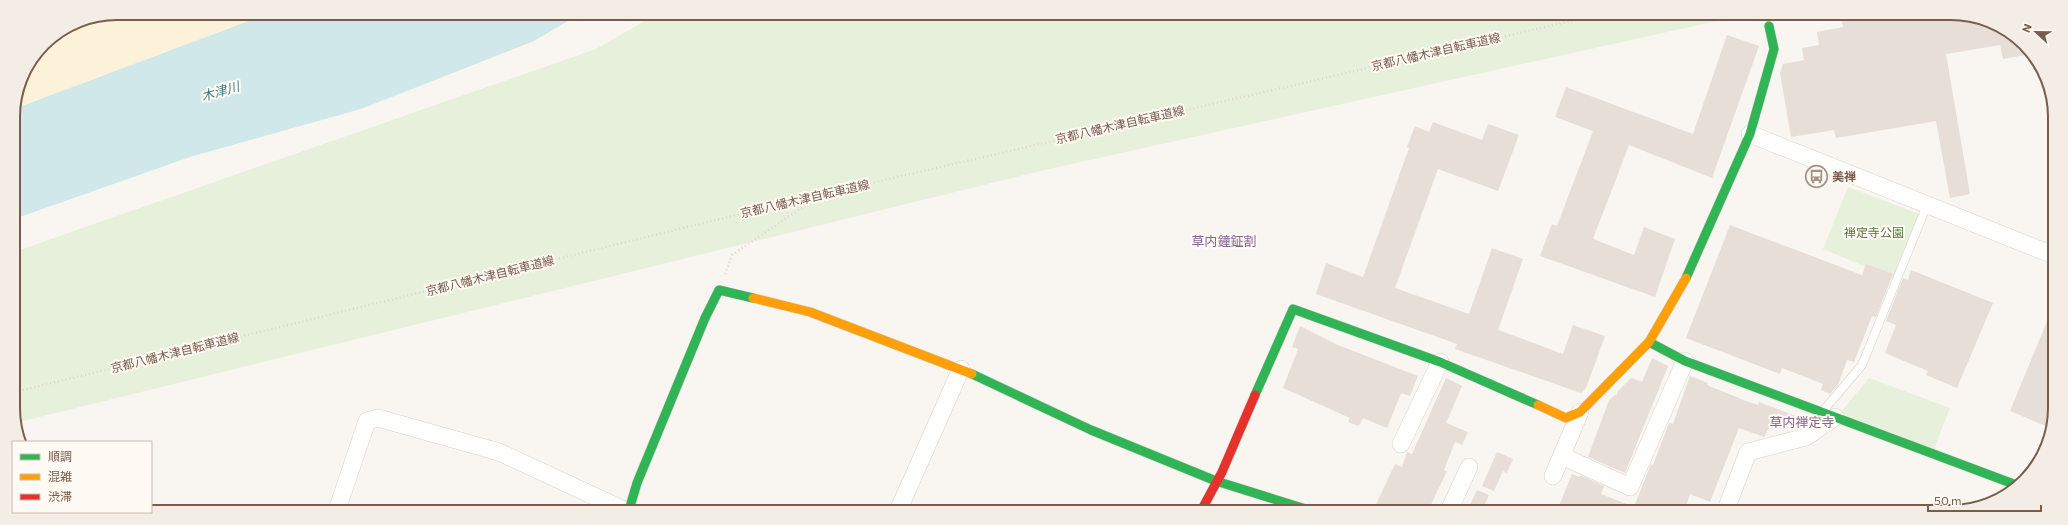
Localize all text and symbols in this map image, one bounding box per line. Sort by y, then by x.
north arrow [2016,12,2056,52]
text: N [2019,22,2034,34]
street label: 京都八幡木津自転車道線 [1370,29,1502,73]
water label: 木津川 [199,77,243,104]
street label: 京都八幡木津自転車道線 [1054,102,1186,146]
bus stop icon: 美禅 [1804,164,1830,190]
place label: 美禅 [1832,169,1856,183]
street label: 京都八幡木津自転車道線 [739,176,871,220]
park label: 禅定寺公園 [1844,225,1904,239]
district label: 草内鐘鉦割 [1191,233,1257,249]
street label: 京都八幡木津自転車道線 [424,252,555,298]
street label: 京都八幡木津自転車道線 [109,329,240,375]
district label: 草内禅定寺 [1769,414,1835,430]
legend [12,441,152,513]
text: 順調 [48,449,72,463]
text: 混雑 [48,469,72,483]
scale bar [1928,487,2041,513]
text: 渋滞 [48,489,72,503]
text: 50 m [1934,493,1962,507]

